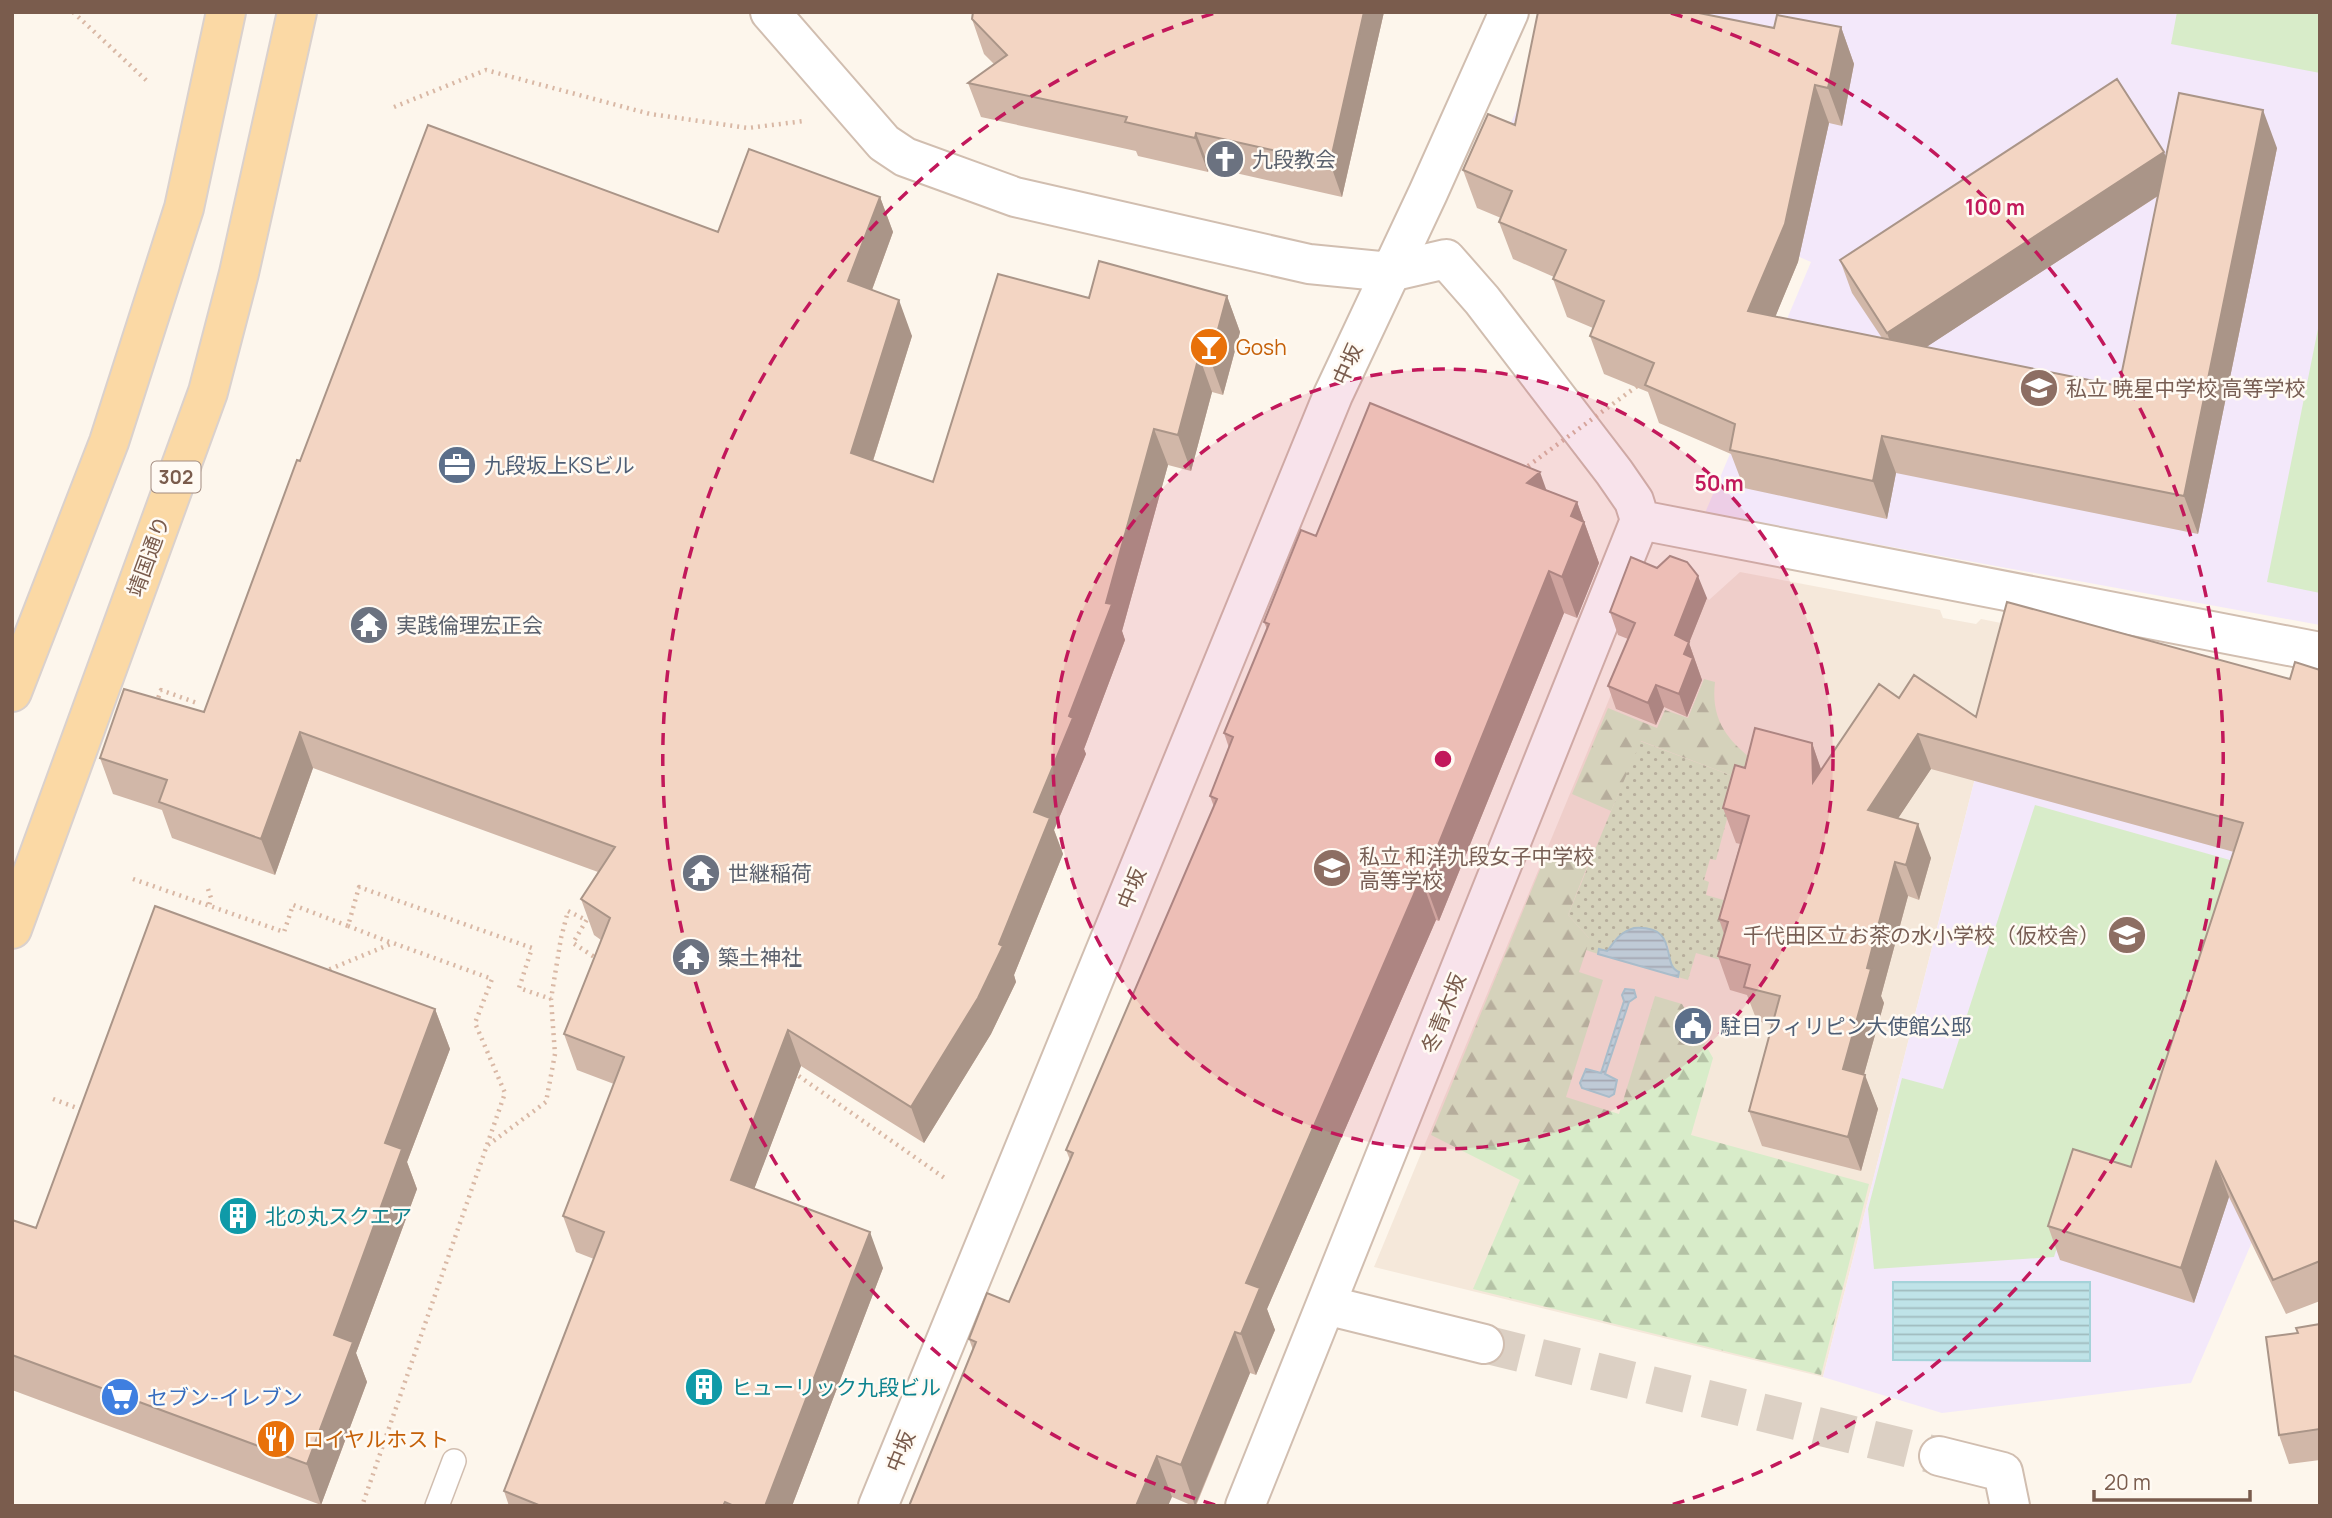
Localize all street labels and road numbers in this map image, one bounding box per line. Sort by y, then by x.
street label: 中坂 [1326,339,1368,389]
road number: 302 [152,462,200,492]
street label: 靖国通り [120,512,176,600]
street label: 中坂 [1110,863,1152,913]
street label: 冬青木坂 [1414,969,1472,1057]
street label: 中坂 [879,1426,921,1476]

